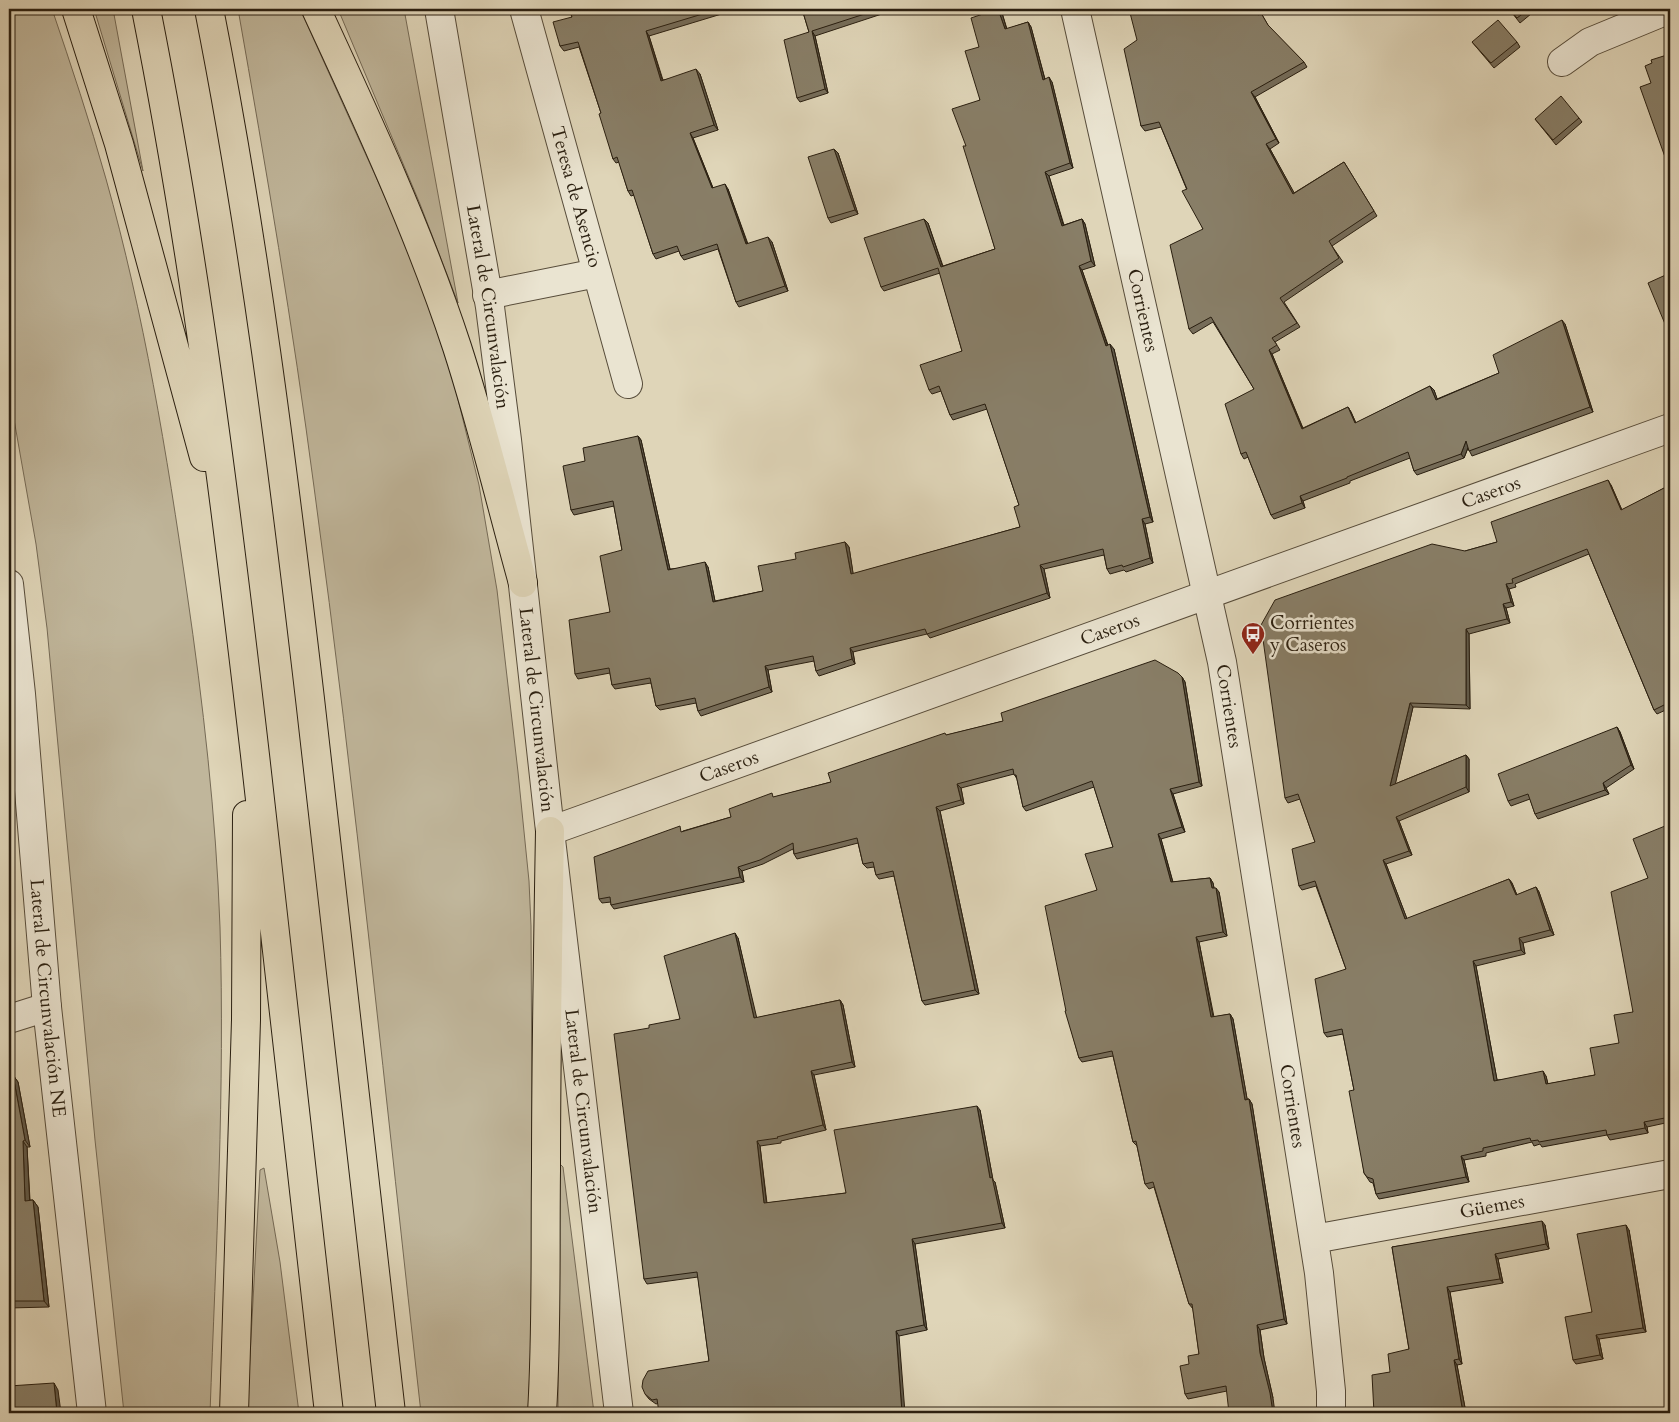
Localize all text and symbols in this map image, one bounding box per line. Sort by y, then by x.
street label: Teresa de Asencio [544,123,608,270]
street label: Lateral de Circunvalación [460,203,516,411]
street label: Corrientes [1121,266,1165,355]
street label: Caseros [1458,470,1524,515]
street label: Lateral de Circunvalación [513,606,561,814]
street label: Caseros [1077,607,1143,652]
place label: Corrientes y Caseros [1269,610,1354,658]
bus stop icon: Corrientes y Caseros [1240,621,1266,655]
street label: Corrientes [1210,662,1248,750]
street label: Caseros [696,744,762,789]
street label: Lateral de Circunvalación NE [23,878,72,1119]
street label: Lateral de Circunvalación [558,1007,608,1215]
street label: Corrientes [1273,1062,1312,1150]
street label: Güemes [1458,1188,1526,1225]

